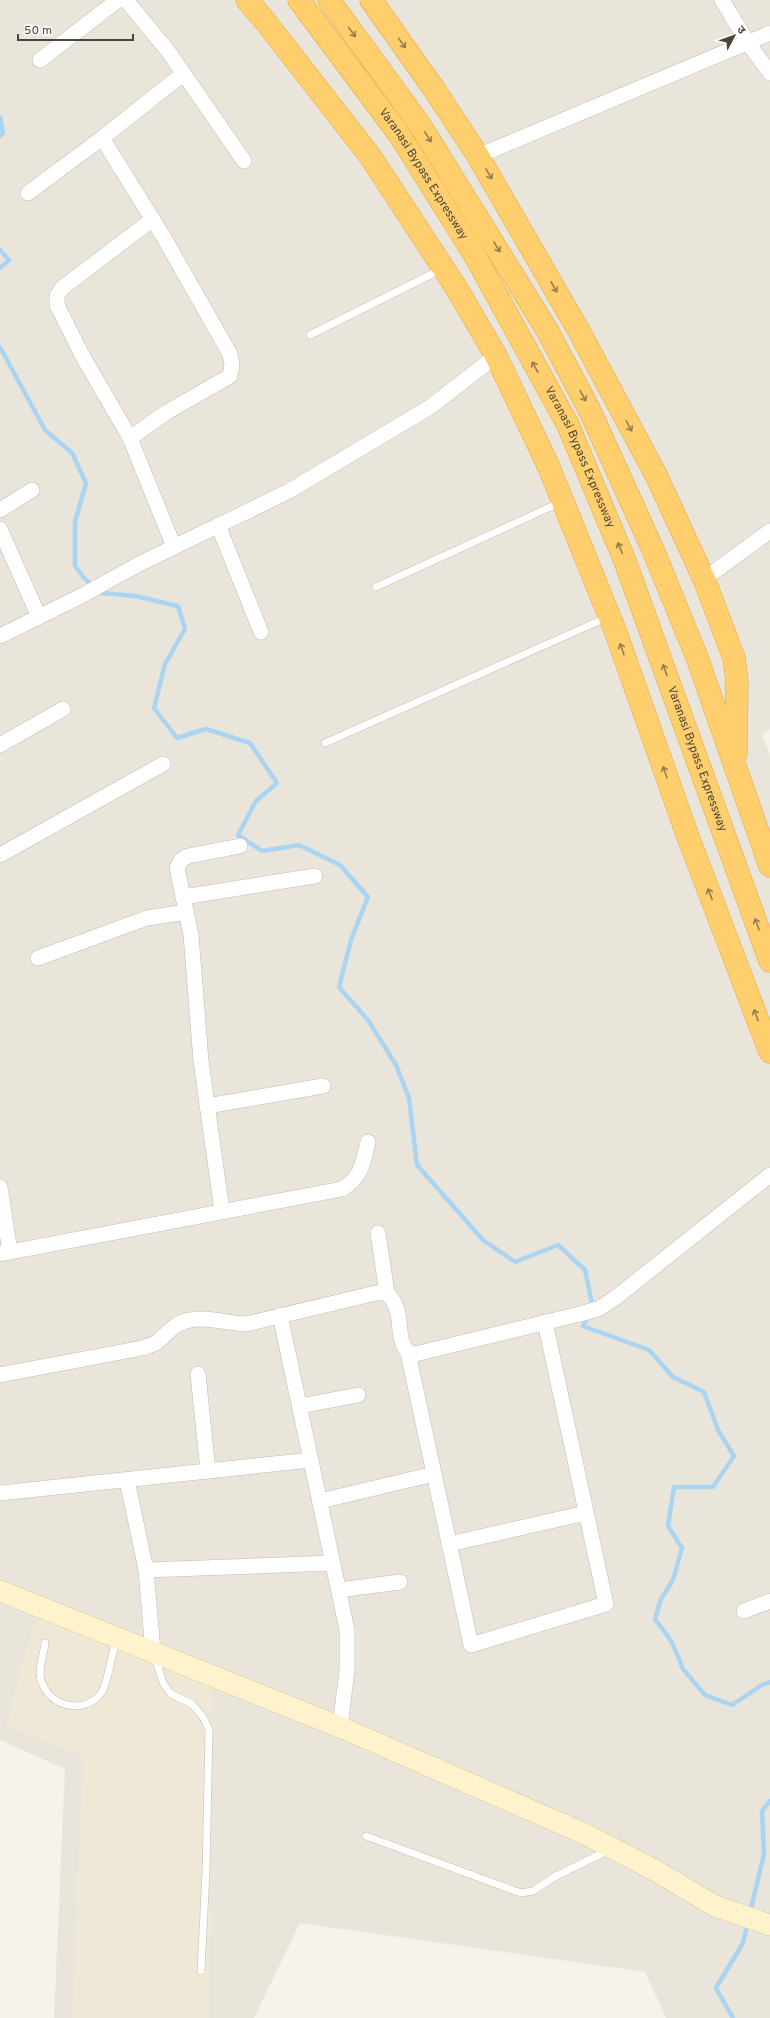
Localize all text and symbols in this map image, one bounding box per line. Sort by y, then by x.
scale bar [18,16,133,42]
north arrow [714,16,754,56]
text: 50 m [24,23,52,39]
text: उ [733,23,749,38]
one-way arrow [348,26,356,37]
one-way arrow [398,37,406,48]
street label: Varanasi Bypass Expressway [375,105,471,243]
one-way arrow [424,131,432,143]
one-way arrow [486,168,494,180]
one-way arrow [493,241,501,253]
one-way arrow [551,281,558,293]
one-way arrow [531,361,539,373]
street label: Varanasi Bypass Expressway [540,384,618,530]
one-way arrow [579,390,587,402]
one-way arrow [626,420,634,432]
one-way arrow [615,543,623,555]
one-way arrow [618,643,625,656]
one-way arrow [660,664,668,676]
street label: Varanasi Bypass Expressway [663,684,731,834]
one-way arrow [661,766,668,779]
one-way arrow [705,888,713,900]
one-way arrow [752,918,760,930]
one-way arrow [752,1010,760,1022]

